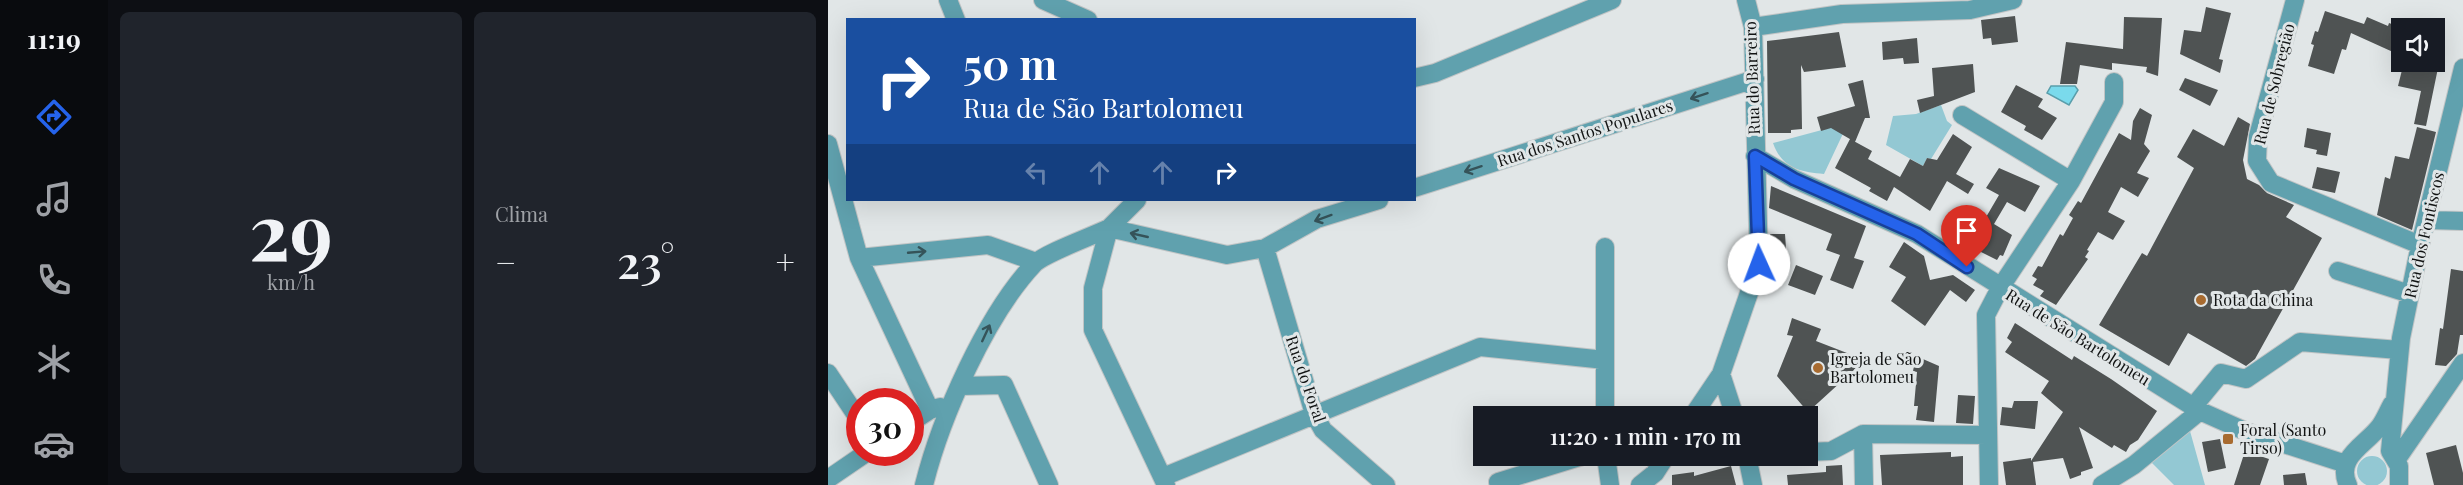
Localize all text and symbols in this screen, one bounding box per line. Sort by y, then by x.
map controls [2391,18,2445,72]
button: sound [2391,18,2445,72]
text: 11:19 [27,20,81,56]
street label: Rua do Barreiro [1739,21,1764,135]
street label: Rua de Sobregião [2248,21,2299,147]
text: 50 m [963,35,1057,91]
icon: right [864,42,942,120]
text: Rua de São Bartolomeu [963,89,1244,125]
one-way arrow [1690,92,1709,103]
street label: Rua dos Santos Populares [1494,94,1675,171]
icon: directions [33,96,75,138]
icon: left [1020,156,1053,189]
icon: ahead [1083,156,1116,189]
icon: ahead [1146,156,1179,189]
icon: right [1209,156,1242,189]
one-way arrow [1464,164,1483,175]
street label: Rua dos Fontiscos [2399,170,2448,300]
text: 29 [249,177,333,281]
icon: music [33,178,75,220]
text: Clima [495,200,548,227]
pin [1941,205,1992,267]
one-way arrow [1314,213,1333,224]
icon: arrive [1950,214,1983,247]
one-way arrow [1129,229,1149,240]
text: 23° [617,230,675,290]
position arrow [1727,232,1791,296]
text: − [495,239,516,283]
text: + [776,239,795,283]
one-way arrow [906,246,926,257]
icon: phone [33,259,75,301]
text: km/h [267,268,315,295]
street label: Rua de São Bartolomeu [2002,284,2154,390]
place label: Rota da China [2213,289,2313,310]
marker: Rota da China [2194,293,2208,307]
one-way arrow [981,324,993,342]
street label: Rua do Foral [1282,333,1331,425]
icon: climate [33,341,75,383]
place label: Igreja de São Bartolomeu [1830,348,1922,387]
marker: Igreja de São Bartolomeu [1811,361,1825,375]
speed limit sign: 30 [846,388,924,466]
place label: Foral (Santo Tirso) [2240,419,2326,458]
text: 11:20 · 1 min · 170 m [1550,421,1741,451]
icon: car [33,423,75,465]
marker: Foral (Santo Tirso) [2221,432,2235,446]

